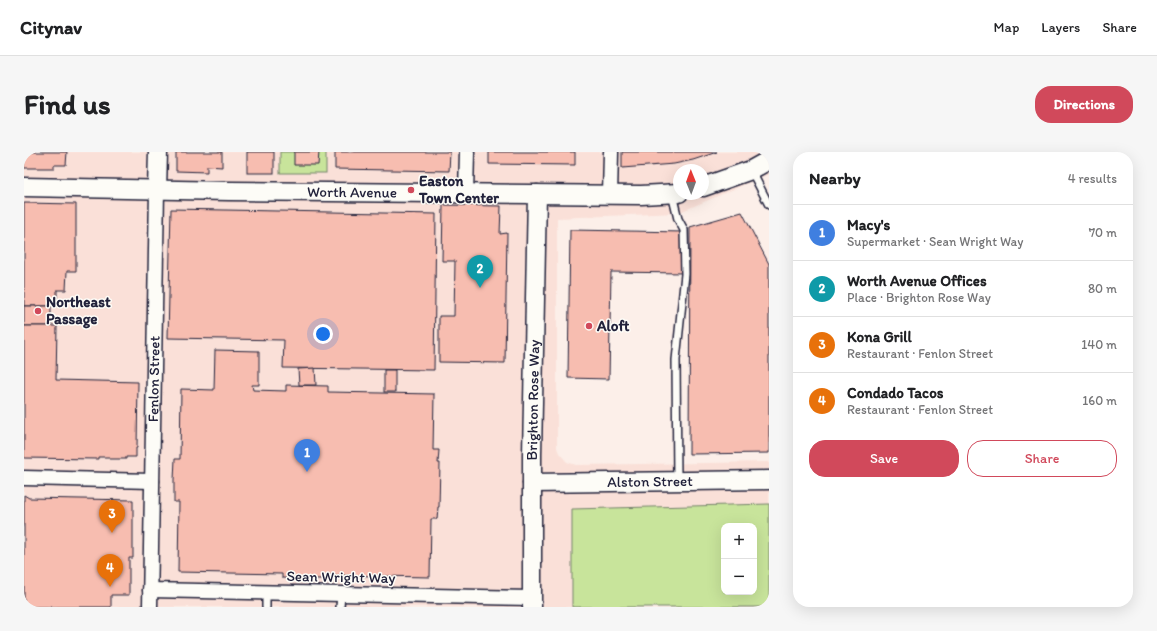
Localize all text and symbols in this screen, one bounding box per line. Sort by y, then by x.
text: Citynav [20,16,82,39]
text: Map [994,19,1019,36]
text: Layers [1041,19,1080,36]
text: Share [1102,19,1137,36]
button: Directions [1035,86,1133,123]
text: Find us [24,87,111,121]
north arrow [673,164,709,200]
text: Nearby [809,168,861,188]
text: 4 results [1068,171,1117,186]
place label: Easton Town Center [418,172,499,207]
street label: Worth Avenue [307,183,397,202]
marker: Easton Town Center [406,185,416,195]
text: Macy's [847,216,890,234]
text: 1 [819,225,825,240]
text: 70 m [1089,225,1117,240]
text: Supermarket · Sean Wright Way [847,234,1024,249]
pin: 2 [467,255,493,288]
text: Worth Avenue Offices [847,272,987,290]
text: 2 [819,281,825,296]
text: 80 m [1088,281,1117,296]
text: Place · Brighton Rose Way [847,290,991,305]
place label: Northeast Passage [46,293,111,329]
marker: Northeast Passage [33,306,43,316]
place label: Aloft [596,317,630,335]
marker: Aloft [584,321,594,331]
your location [313,324,333,344]
text: Kona Grill [847,328,912,346]
street label: Fenlon Street [144,335,164,422]
text: 3 [818,337,826,352]
text: 140 m [1081,337,1117,352]
street label: Brighton Rose Way [523,339,543,461]
text: Restaurant · Fenlon Street [847,346,993,361]
text: Condado Tacos [847,384,943,402]
text: 4 [818,393,826,408]
text: 160 m [1082,393,1117,408]
text: Restaurant · Fenlon Street [847,402,993,417]
pin: 1 [294,439,320,472]
button: Save [809,440,959,477]
button: Share [967,440,1117,477]
street label: Alston Street [607,472,693,491]
pin: 3 [99,500,125,533]
map controls [721,523,757,595]
button: + [721,523,757,559]
pin: 4 [97,554,123,587]
button: − [721,559,757,595]
street label: Sean Wright Way [286,567,396,587]

